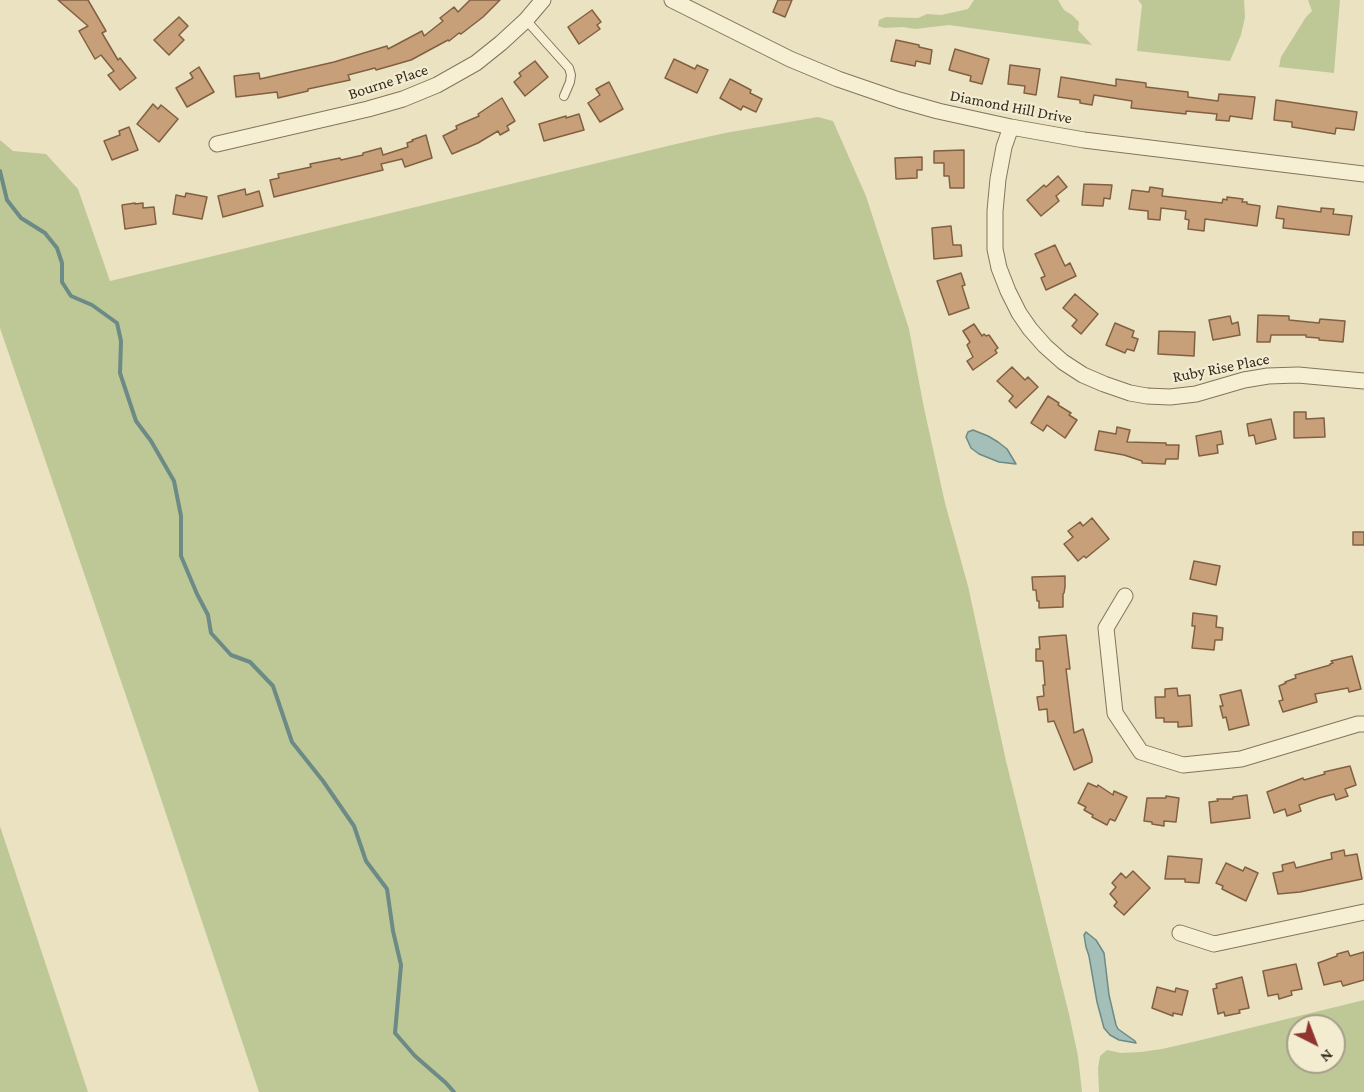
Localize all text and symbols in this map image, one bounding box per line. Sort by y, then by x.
street label: Bourne Place [346,60,430,104]
street label: Diamond Hill Drive [948,86,1074,128]
street label: Ruby Rise Place [1171,349,1271,387]
north arrow [1286,1014,1346,1074]
text: N [1317,1046,1337,1066]

